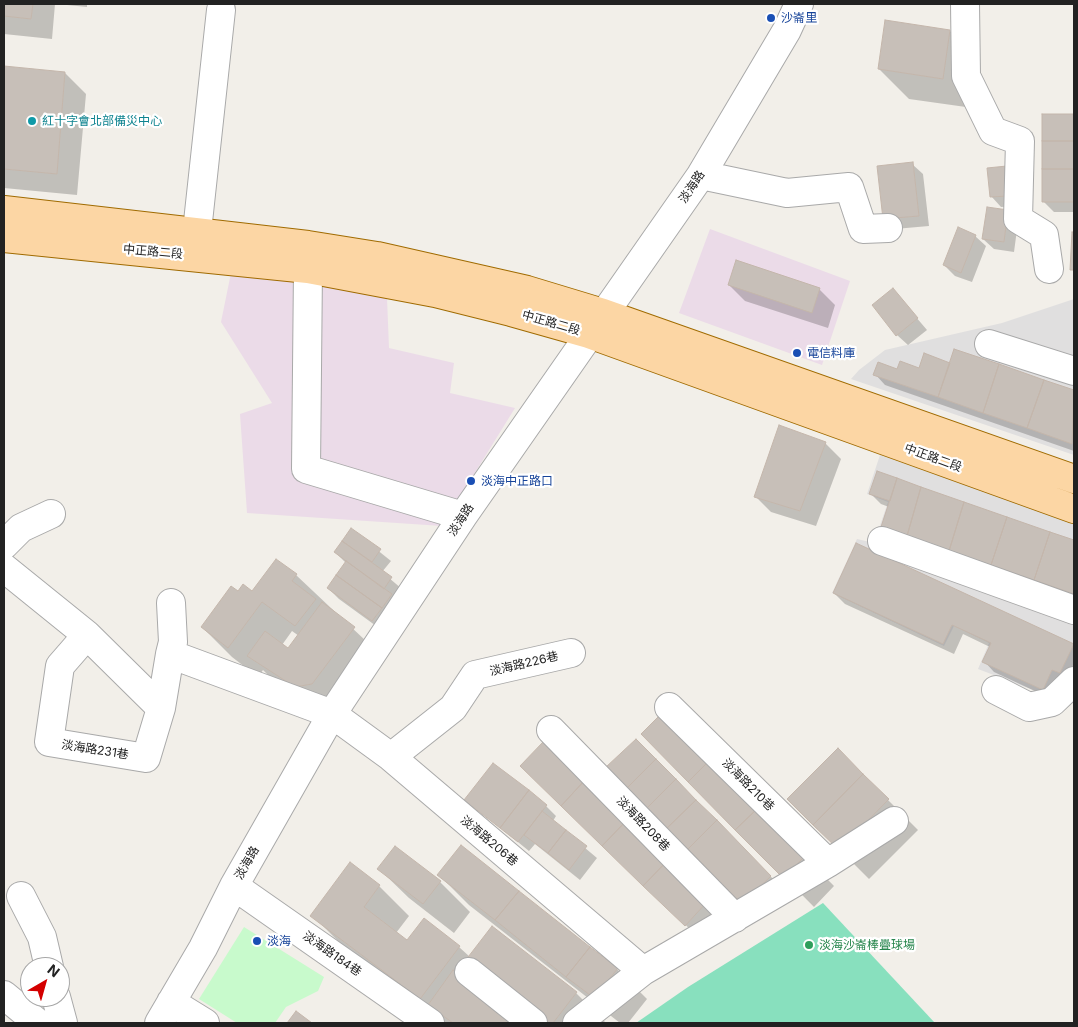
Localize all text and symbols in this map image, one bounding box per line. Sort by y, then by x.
place label: 沙崙里 [781,11,817,25]
marker: 沙崙里 [765,12,777,24]
place label: 紅十字會北部備災中心 [42,114,162,128]
marker: 紅十字會北部備災中心 [26,115,38,127]
street label: 淡海路 [676,168,708,206]
street label: 中正路二段 [122,242,184,262]
street label: 中正路二段 [520,308,582,338]
place label: 電信料庫 [807,346,855,360]
marker: 電信料庫 [791,347,803,359]
street label: 中正路二段 [902,441,964,475]
place label: 淡海中正路口 [481,474,553,488]
marker: 淡海中正路口 [465,475,477,487]
street label: 淡海路 [445,501,477,539]
street label: 淡海路226巷 [488,649,560,679]
street label: 淡海路231巷 [60,738,130,762]
street label: 淡海路210巷 [719,756,777,814]
street label: 淡海路208巷 [613,794,673,854]
street label: 淡海路206巷 [457,813,521,869]
street label: 淡海路 [232,844,262,882]
street label: 淡海路184巷 [300,929,364,979]
place label: 淡海 [267,934,291,948]
marker: 淡海 [251,935,263,947]
place label: 淡海沙崙棒疊球場 [819,938,915,952]
marker: 淡海沙崙棒疊球場 [803,939,815,951]
north arrow [20,957,70,1007]
text: N [44,961,63,981]

